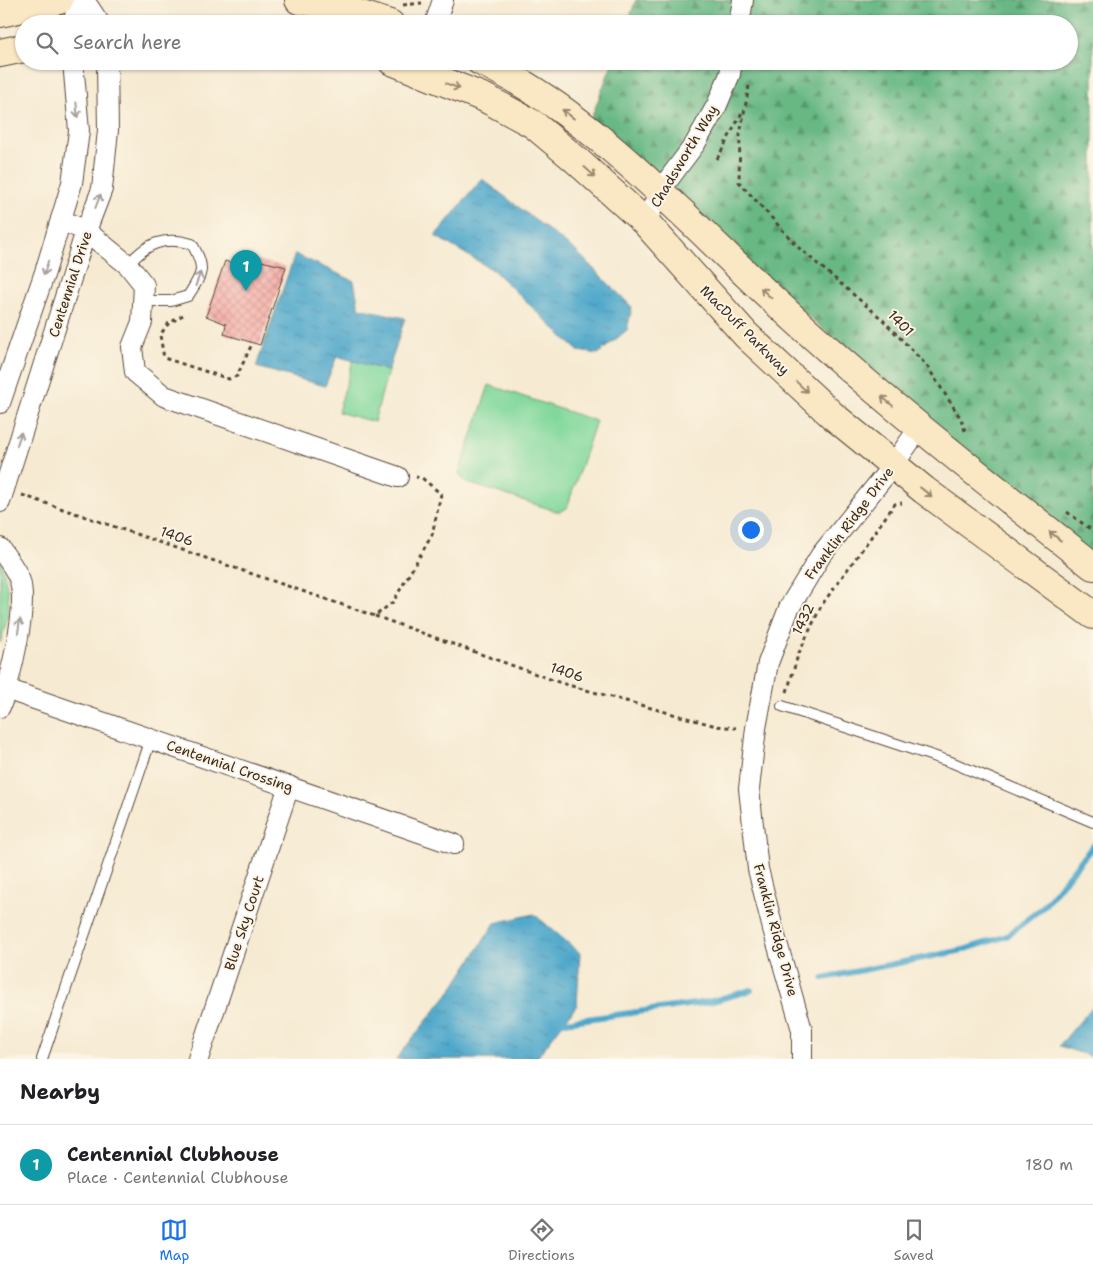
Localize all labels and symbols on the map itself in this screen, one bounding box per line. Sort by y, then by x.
one-way arrow [445,82,461,91]
street label: Chadsworth Way [646,101,722,211]
one-way arrow [72,102,82,118]
one-way arrow [561,108,574,119]
one-way arrow [583,166,596,178]
one-way arrow [93,194,103,209]
street label: Centennial Drive [44,228,96,339]
pin: 1 [230,250,262,291]
one-way arrow [41,260,51,276]
one-way arrow [194,272,203,287]
street label: MacDuff Parkway [696,281,794,379]
one-way arrow [760,287,772,299]
street label: 1401 [884,306,918,340]
one-way arrow [795,381,808,393]
one-way arrow [881,396,894,407]
one-way arrow [15,431,25,447]
street label: Franklin Ridge Drive [801,463,897,583]
one-way arrow [919,486,932,497]
your location [738,517,764,543]
street label: 1406 [158,522,196,550]
one-way arrow [1049,530,1062,541]
street label: 1432 [788,600,818,638]
one-way arrow [14,618,24,634]
street label: 1406 [548,658,586,686]
street label: Centennial Crossing [164,736,296,796]
street label: Franklin Ridge Drive [750,862,802,998]
street label: Blue Sky Court [220,873,268,973]

